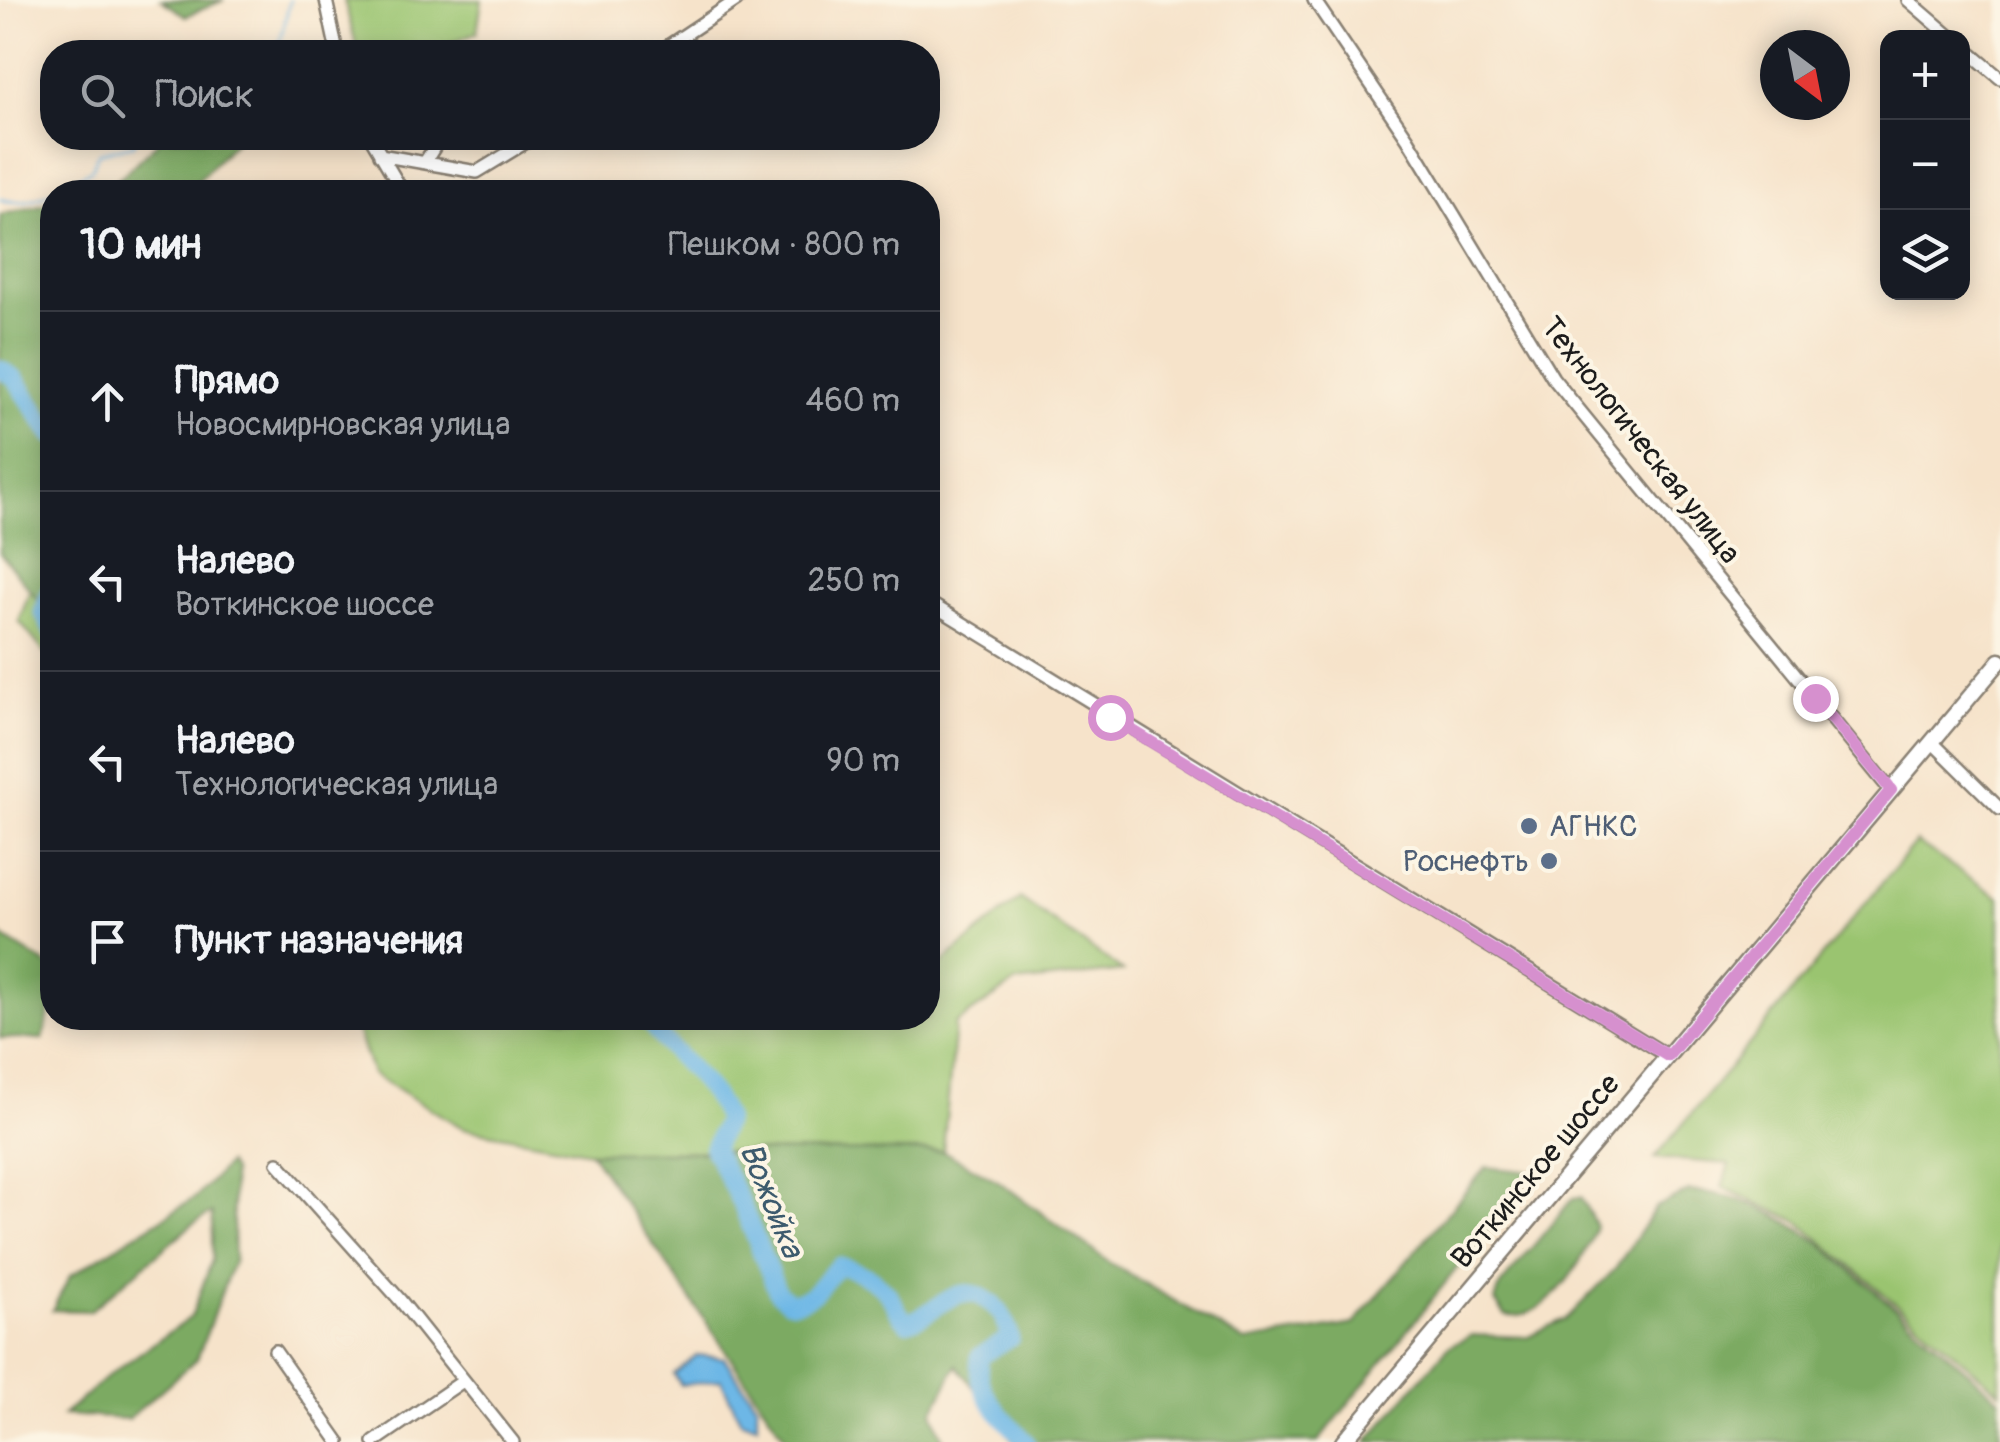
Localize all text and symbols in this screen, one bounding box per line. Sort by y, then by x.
north arrow [1760,30,1850,120]
map controls [1880,30,1970,300]
button: + [1880,30,1970,120]
search box [40,40,940,150]
icon: search [75,68,130,123]
text: Поиск [155,71,254,119]
button: − [1880,120,1970,210]
button: layers [1880,210,1970,300]
text: 10 мин [80,219,202,271]
text: Пешком · 800 m [668,225,900,265]
street label: Технологическая улица [1533,310,1748,571]
text: Прямо [175,357,279,405]
icon: ahead [80,374,135,429]
text: 460 m [806,381,900,421]
text: Новосмирновская улица [175,405,510,445]
text: Налево [175,537,295,585]
icon: left [80,554,135,609]
text: 250 m [808,561,900,601]
text: Воткинское шоссе [175,585,434,625]
route end [1793,676,1839,722]
route start [1088,695,1134,741]
text: Налево [175,717,295,765]
icon: left [80,734,135,789]
text: 90 m [826,741,900,781]
text: Технологическая улица [175,765,498,805]
place label: АГНКС [1549,808,1638,845]
marker: АГНКС [1518,815,1540,837]
place label: Роснефть [1403,843,1529,880]
marker: Роснефть [1538,850,1560,872]
icon: arrive [80,914,135,969]
text: Пункт назначения [175,917,463,965]
street label: Воткинское шоссе [1443,1066,1628,1276]
water label: Вожойка [730,1137,813,1265]

